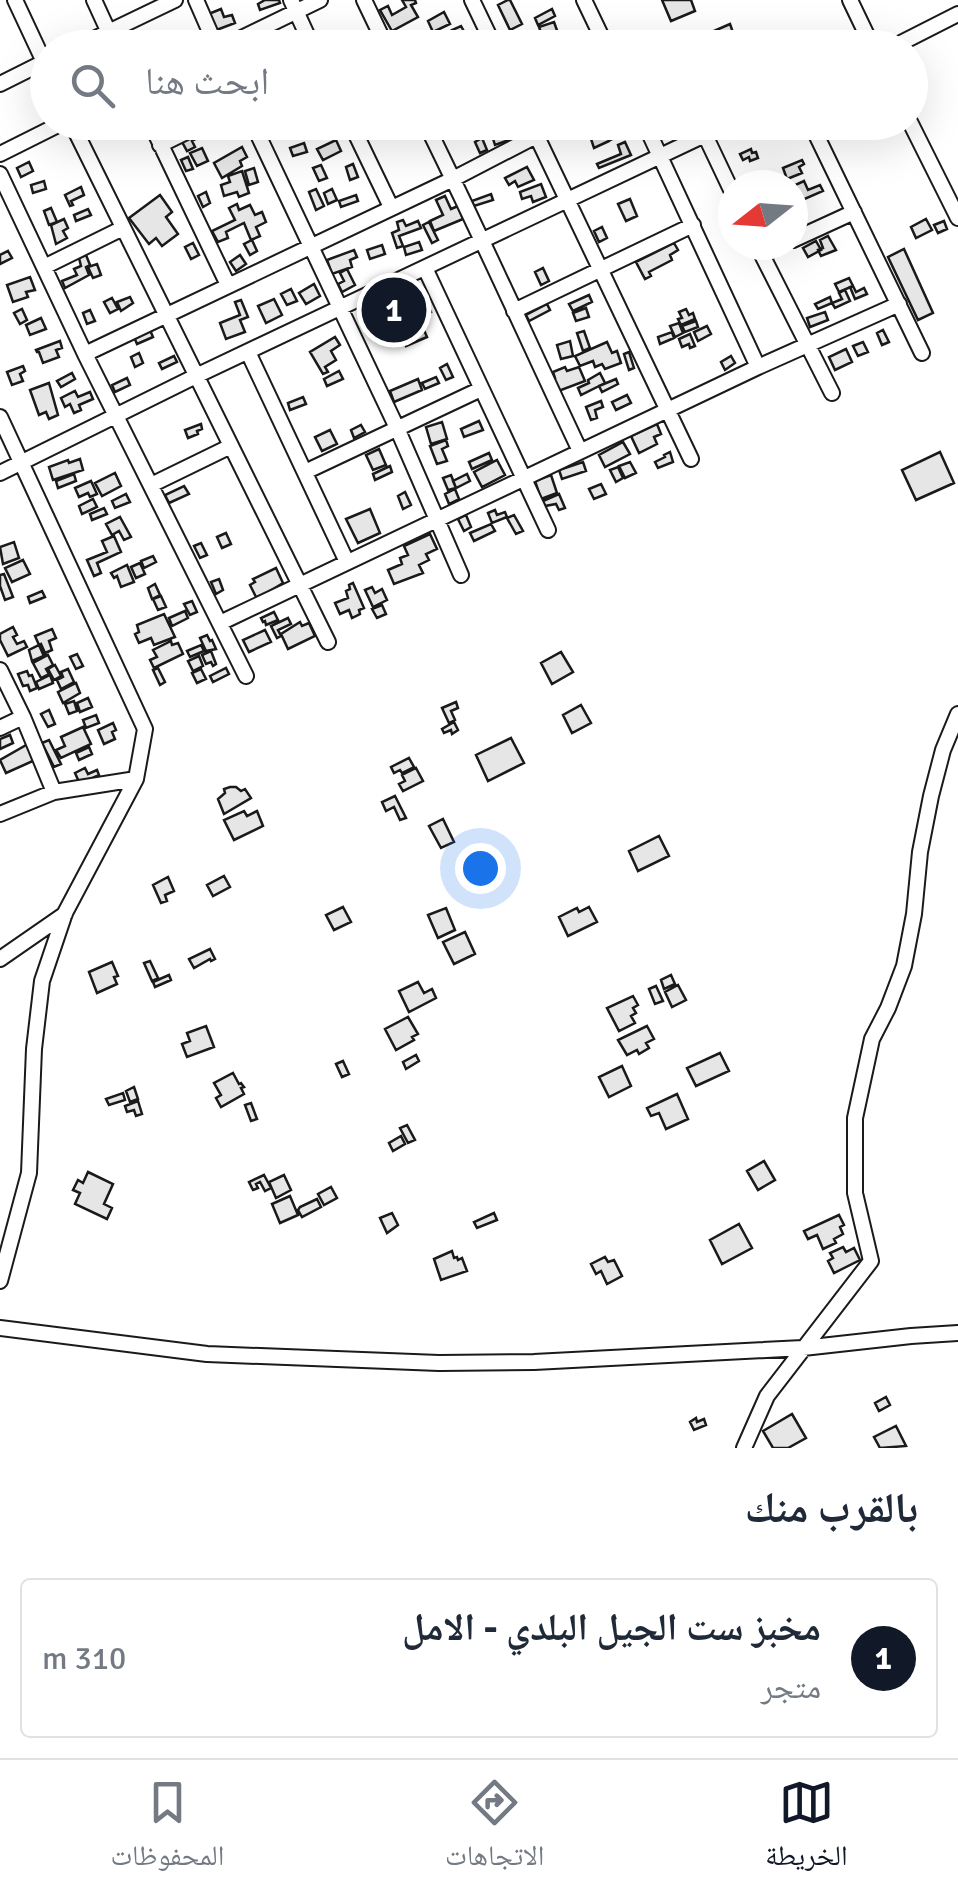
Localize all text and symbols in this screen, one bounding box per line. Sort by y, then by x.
search box [30,30,928,140]
icon: search [65,58,120,113]
text: ابحث هنا [145,58,269,105]
north arrow [718,170,808,260]
pin: 1 [362,272,426,348]
your location [455,843,506,894]
text: بالقرب منك [745,1483,918,1534]
text: مخبز ست الجيل البلدي - الامل [402,1604,821,1651]
text: 310 m [42,1639,126,1678]
text: 1 [875,1639,892,1678]
text: متجر [761,1668,821,1707]
tab: المحفوظات [110,1775,224,1883]
tab: الاتجاهات [445,1775,544,1883]
tab: الخريطة [765,1775,848,1883]

